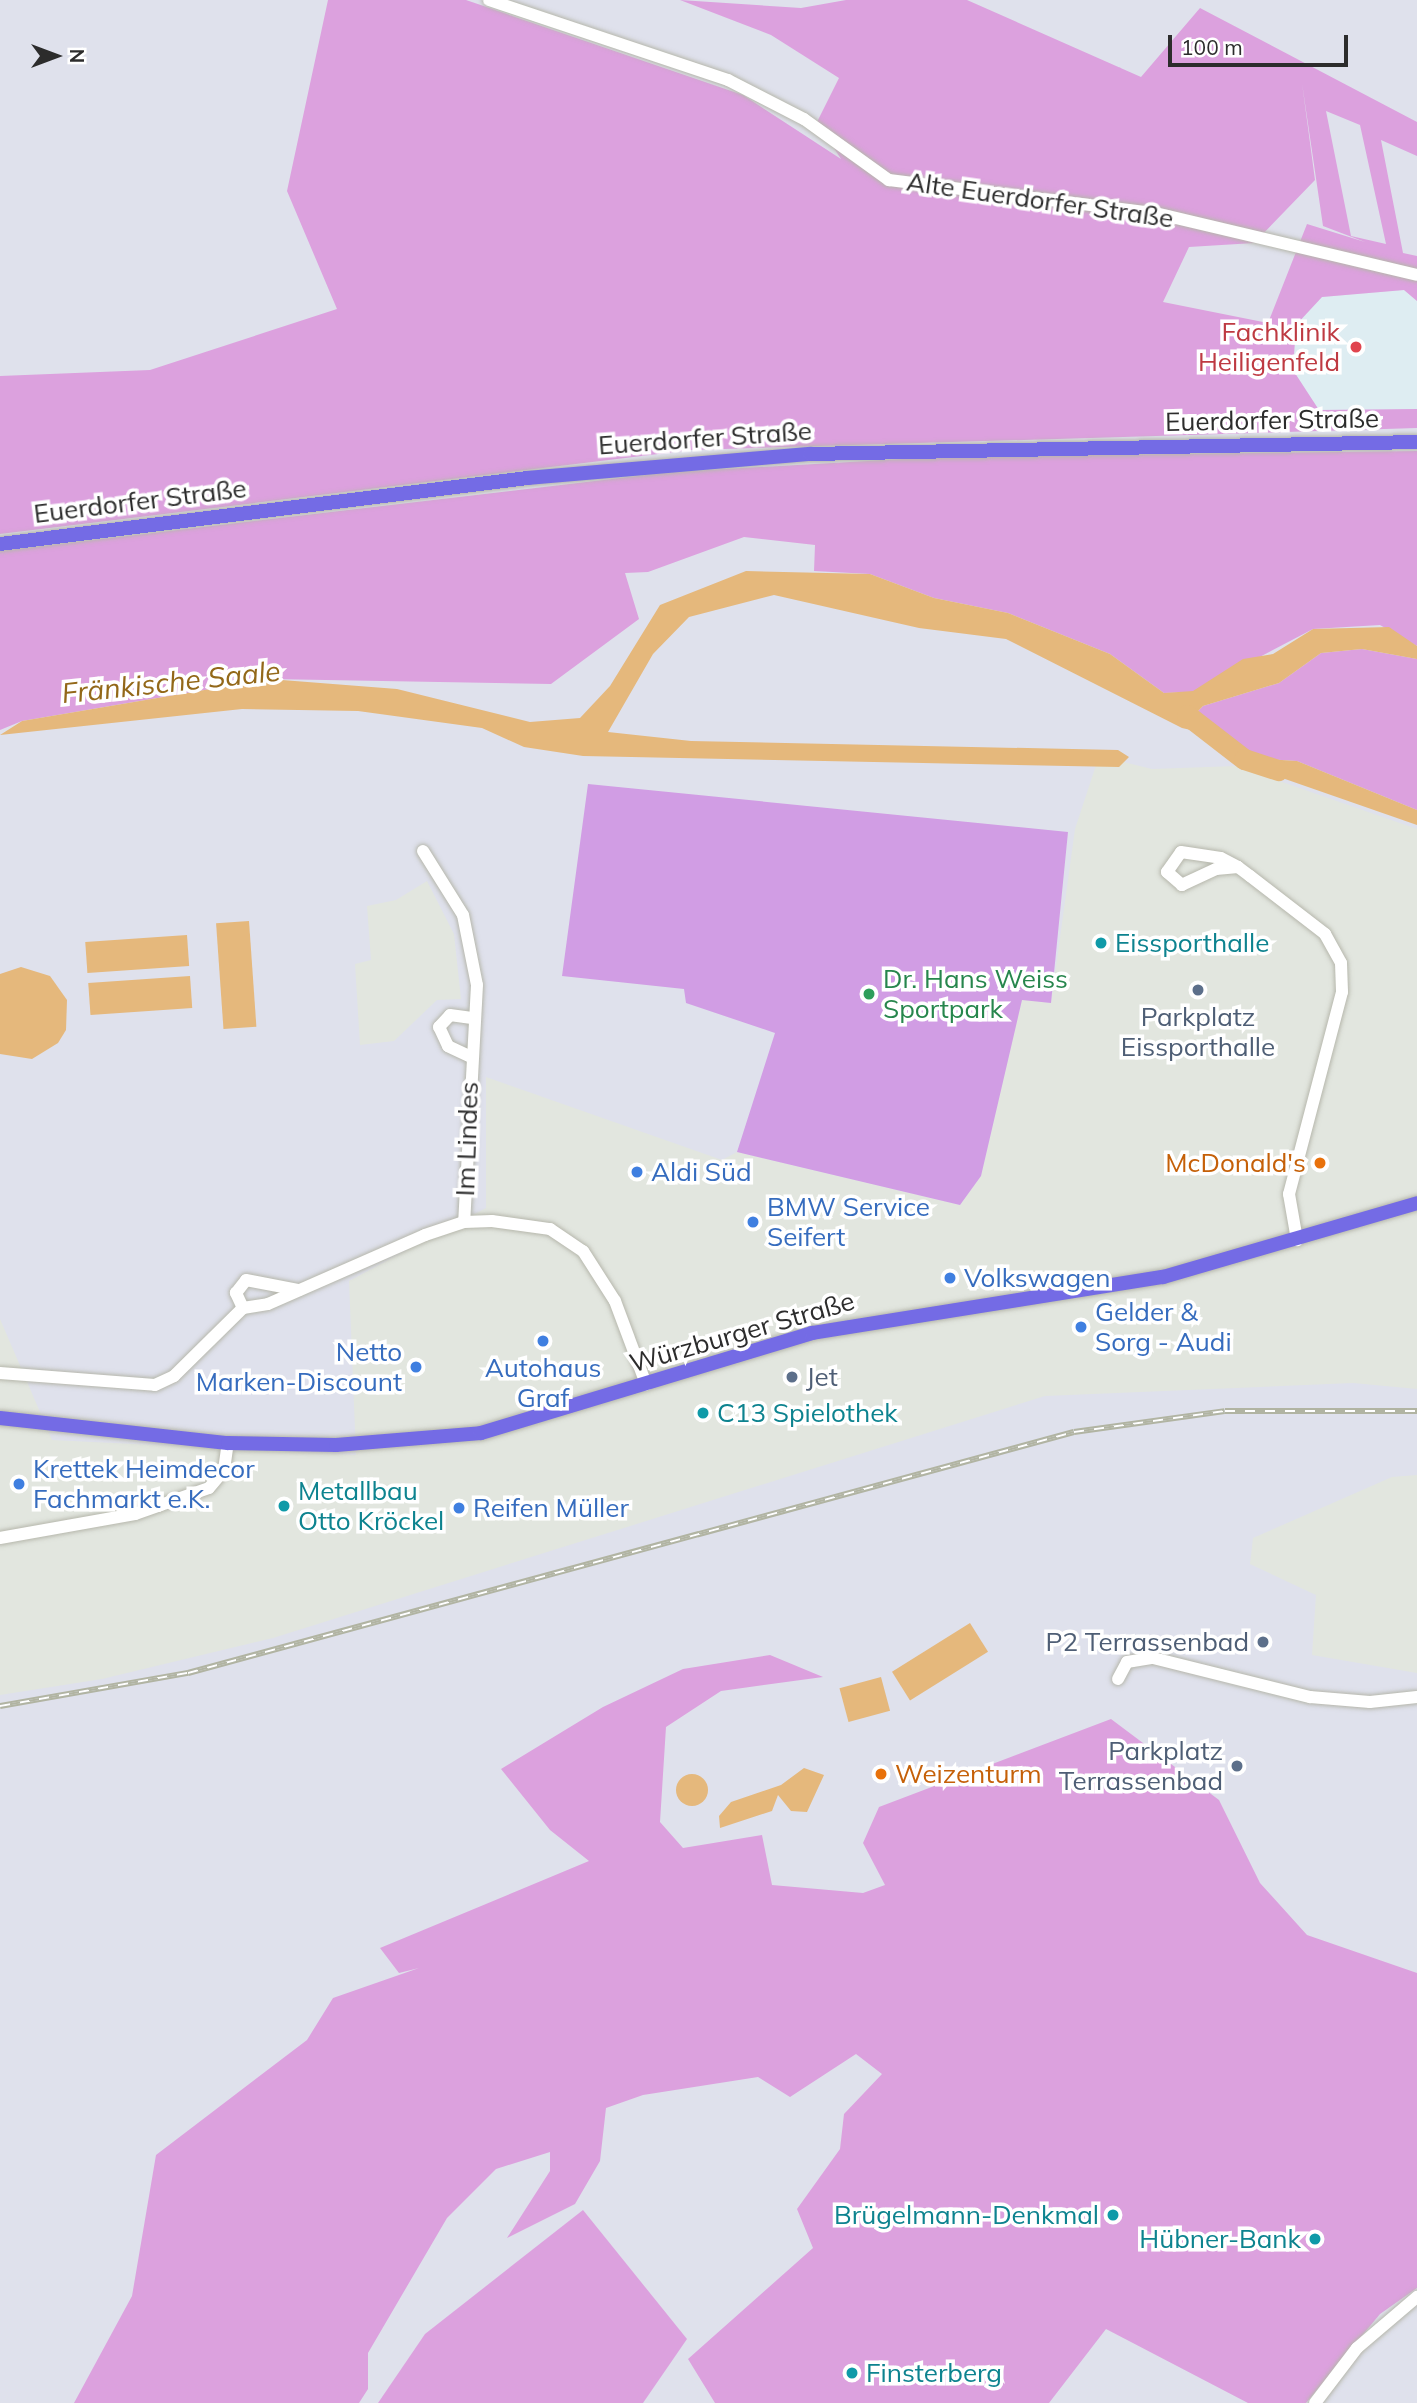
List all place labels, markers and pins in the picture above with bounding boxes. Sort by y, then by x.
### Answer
place label: Fachklinik Heiligenfeld [1198,316,1340,378]
marker: Fachklinik Heiligenfeld [1346,337,1366,357]
place label: Eissporthalle [1115,927,1269,959]
marker: Eissporthalle [1093,935,1109,951]
place label: Dr. Hans Weiss Sportpark [883,963,1068,1024]
marker: Parkplatz Eissporthalle [1190,982,1206,998]
marker: Dr. Hans Weiss Sportpark [861,986,877,1002]
place label: Parkplatz Eissporthalle [1121,1001,1275,1062]
place label: McDonald's [1165,1147,1306,1179]
marker: McDonald's [1312,1155,1328,1171]
place label: Aldi Süd [651,1156,752,1188]
marker: Aldi Süd [629,1164,645,1180]
place label: BMW Service Seifert [767,1191,930,1252]
marker: BMW Service Seifert [745,1214,761,1230]
place label: Volkswagen [964,1262,1110,1294]
marker: Volkswagen [942,1270,958,1286]
place label: Gelder & Sorg - Audi [1095,1296,1232,1358]
marker: Gelder & Sorg - Audi [1073,1319,1089,1335]
marker: Autohaus Graf [535,1333,551,1349]
place label: Netto Marken-Discount [196,1336,402,1398]
place label: Autohaus Graf [485,1352,601,1414]
marker: Netto Marken-Discount [408,1359,424,1375]
place label: Jet [806,1361,838,1393]
marker: Jet [784,1369,800,1385]
place label: C13 Spielothek [717,1397,898,1429]
marker: C13 Spielothek [695,1405,711,1421]
place label: Krettek Heimdecor Fachmarkt e.K. [33,1453,255,1514]
place label: Metallbau Otto Kröckel [298,1475,444,1536]
marker: Krettek Heimdecor Fachmarkt e.K. [11,1476,27,1492]
place label: Reifen Müller [473,1492,629,1524]
marker: Metallbau Otto Kröckel [276,1498,292,1514]
marker: Reifen Müller [451,1500,467,1516]
place label: P2 Terrassenbad [1046,1626,1249,1658]
marker: P2 Terrassenbad [1255,1634,1271,1650]
place label: Parkplatz Terrassenbad [1059,1735,1223,1796]
place label: Weizenturm [895,1758,1042,1790]
marker: Parkplatz Terrassenbad [1229,1758,1245,1774]
marker: Weizenturm [873,1766,889,1782]
place label: Brügelmann-Denkmal [834,2199,1099,2231]
marker: Brügelmann-Denkmal [1105,2207,1121,2223]
place label: Hübner-Bank [1139,2223,1301,2255]
marker: Hübner-Bank [1307,2231,1323,2247]
place label: Finsterberg [866,2357,1002,2389]
marker: Finsterberg [844,2365,860,2381]

